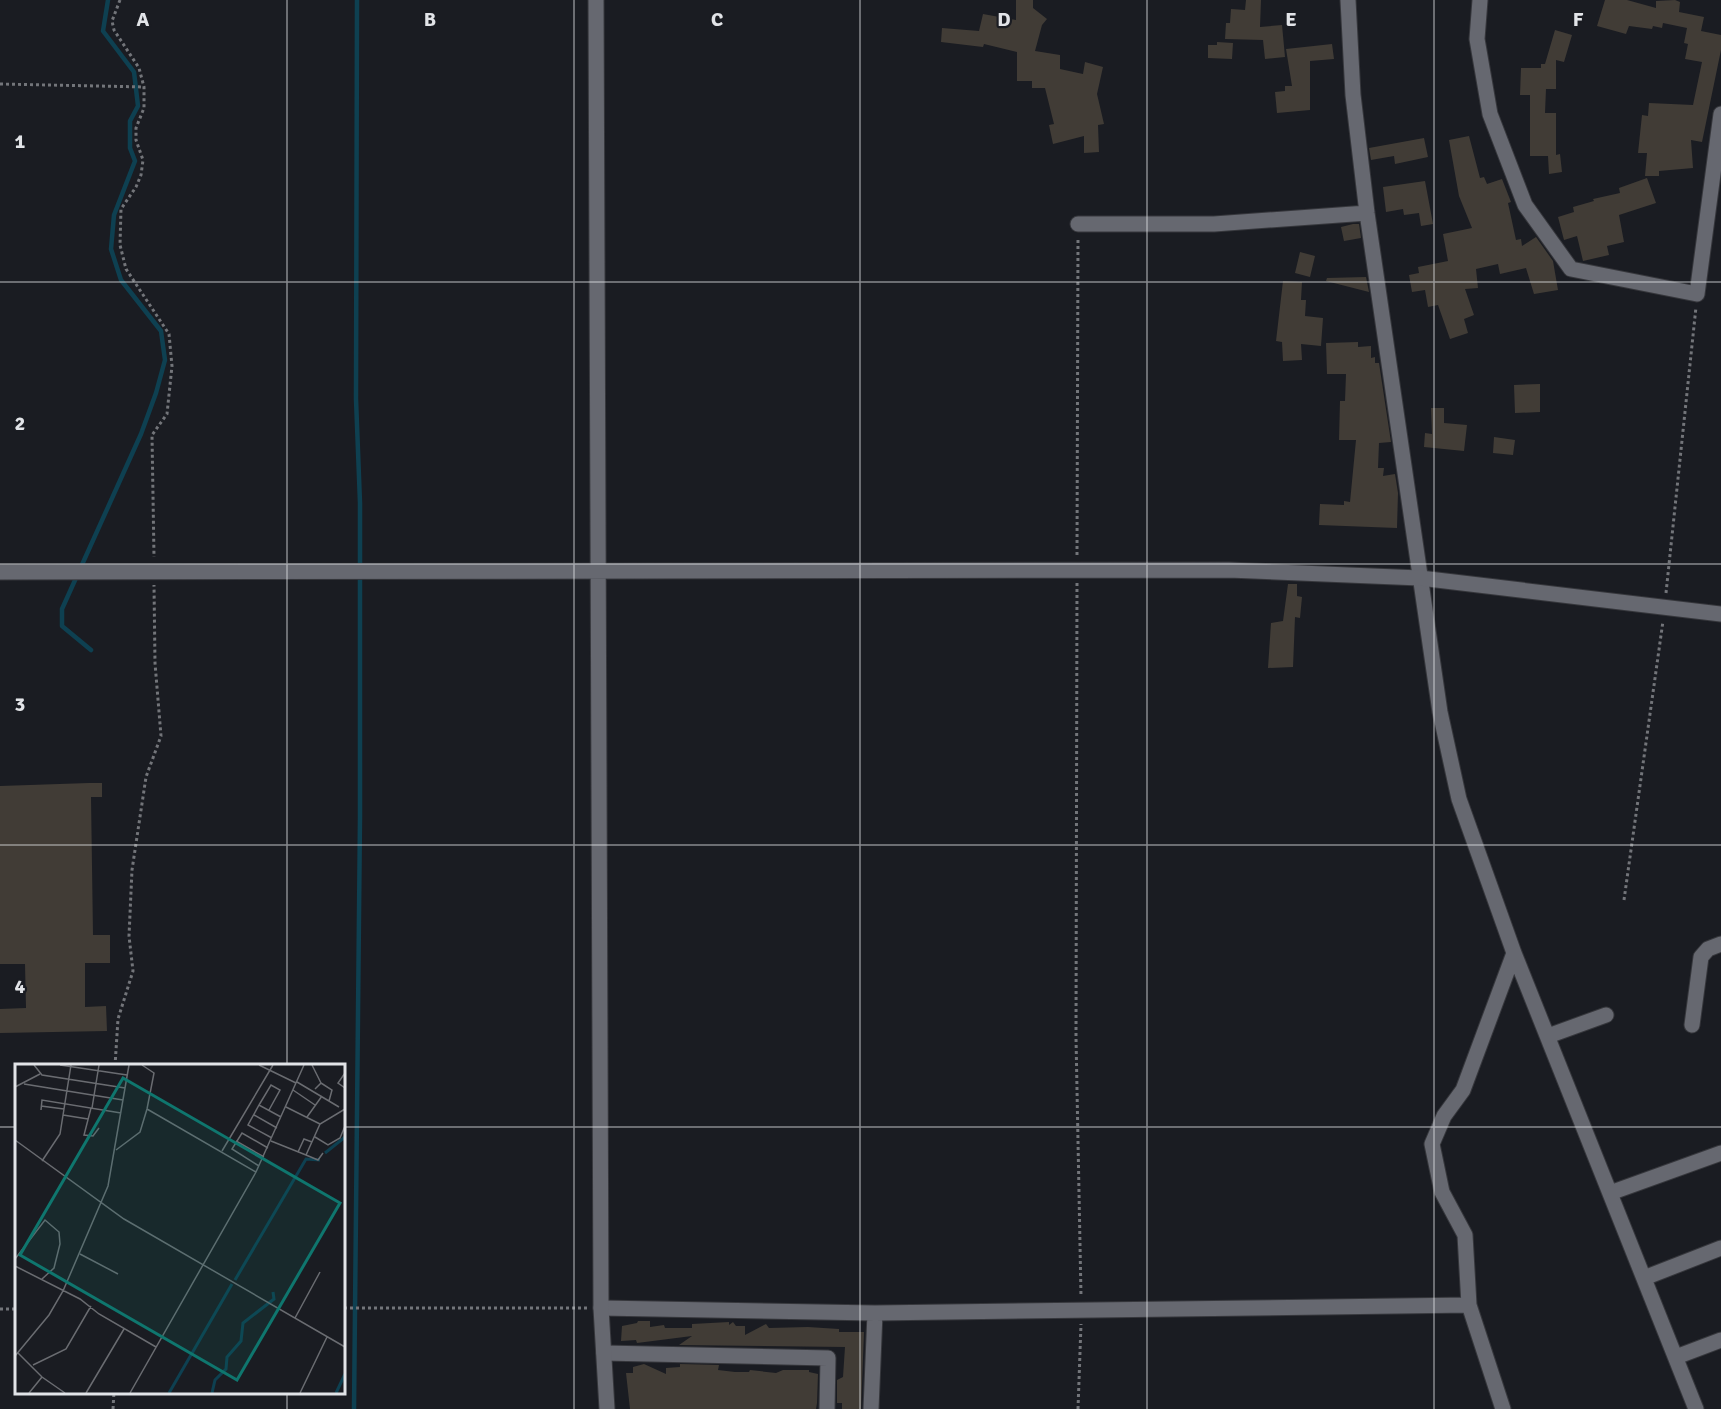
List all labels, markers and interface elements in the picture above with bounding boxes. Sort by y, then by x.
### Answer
text: A [137,7,150,32]
text: B [424,7,436,32]
text: C [711,7,723,32]
text: D [997,7,1011,32]
text: E [1285,7,1297,32]
text: F [1573,7,1584,32]
text: 1 [15,129,26,154]
text: 2 [15,411,25,436]
text: 3 [15,692,25,717]
text: 4 [15,974,26,999]
inset map [15,1064,345,1394]

